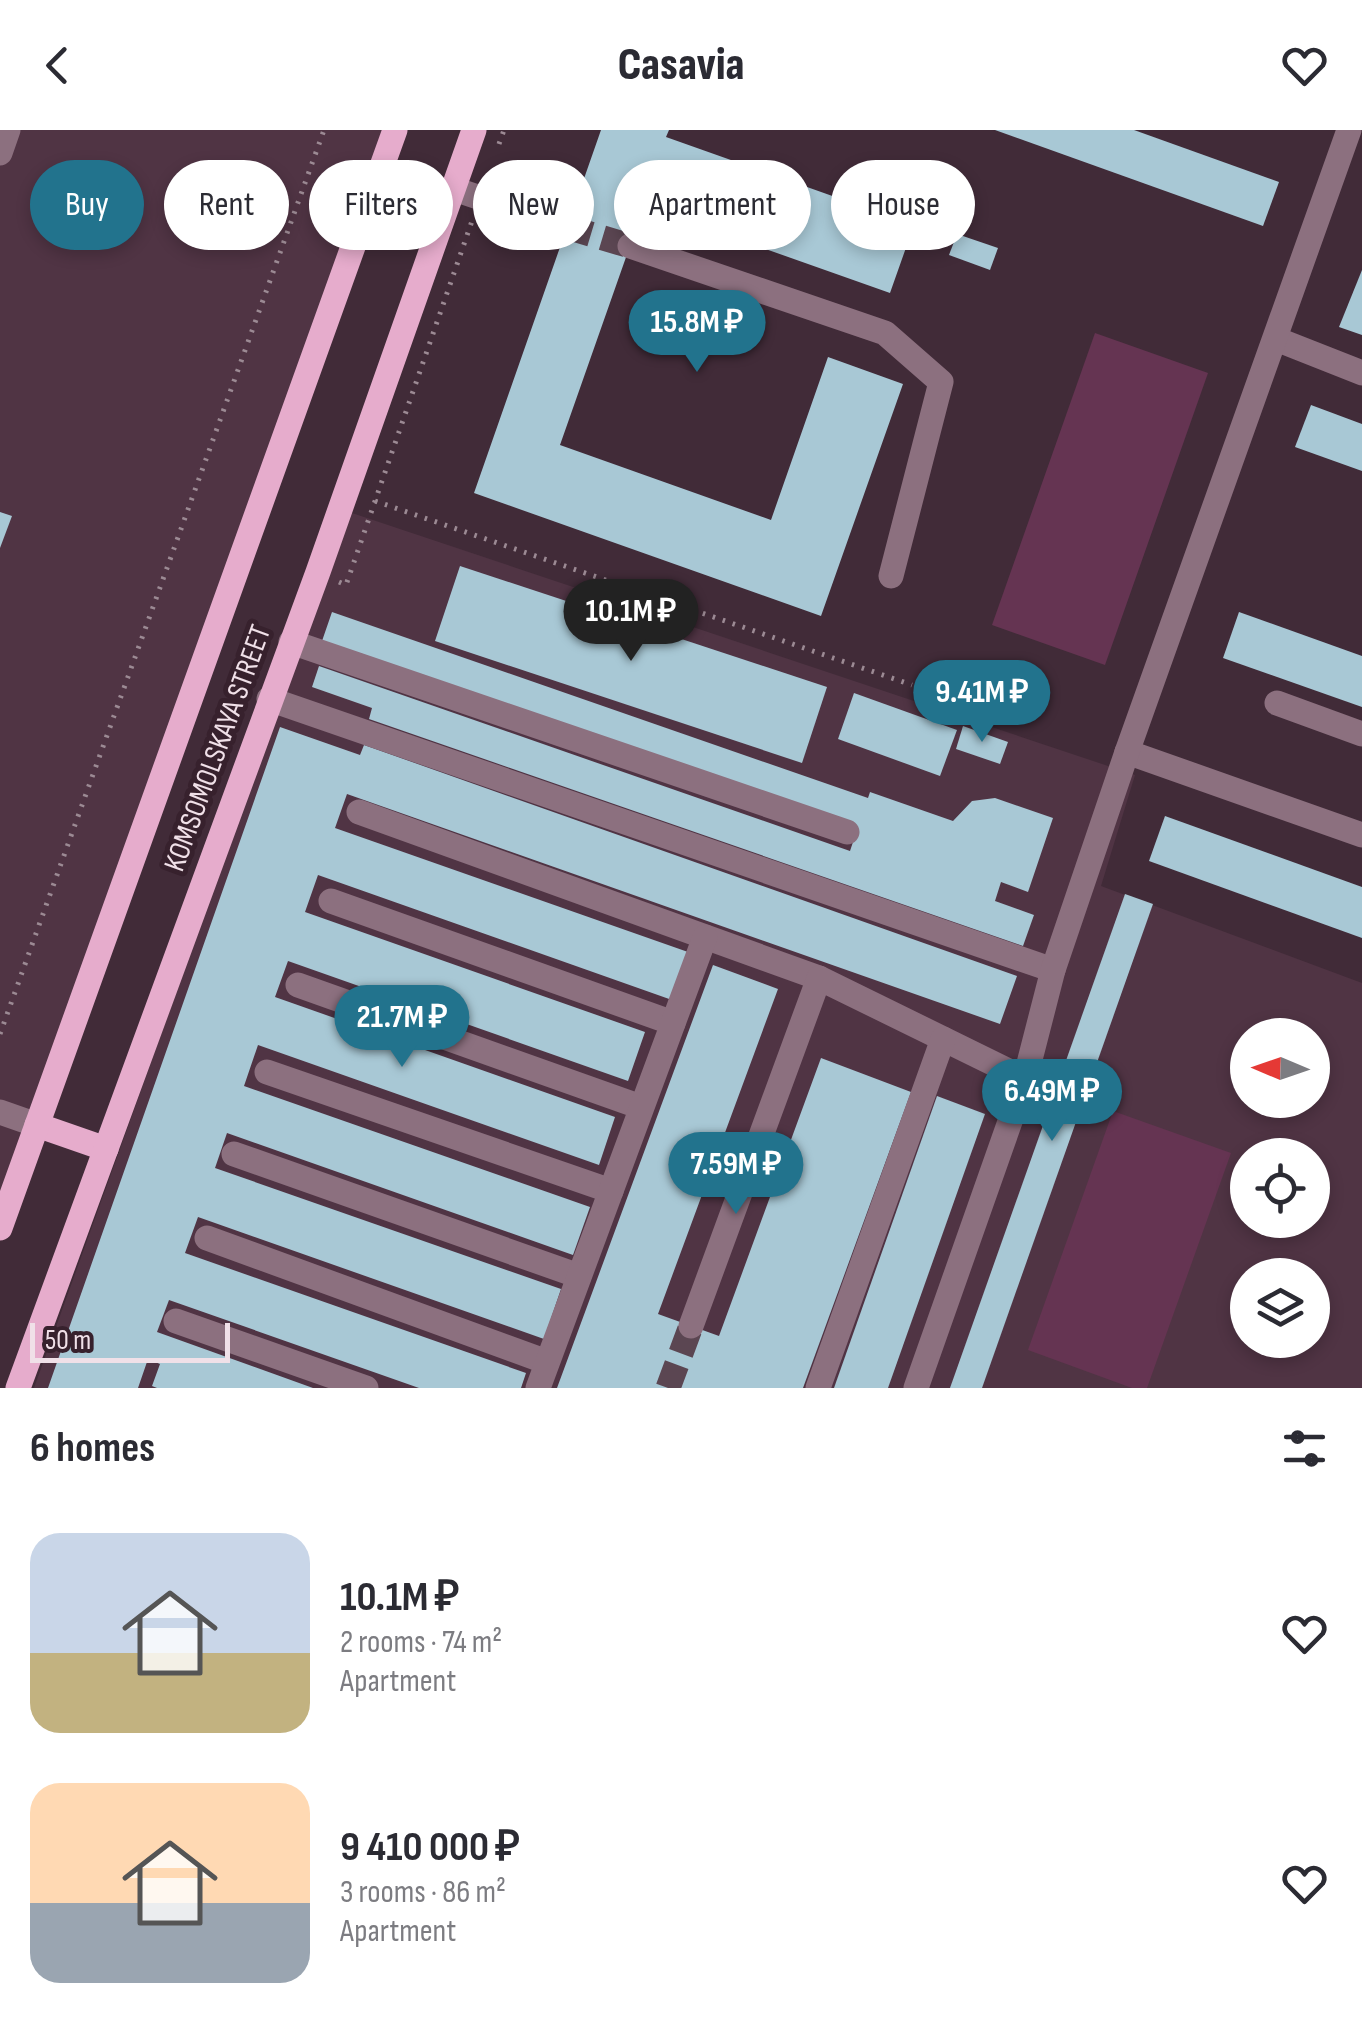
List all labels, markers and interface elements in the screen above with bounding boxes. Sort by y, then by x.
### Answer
icon: back [30,38,85,93]
text: Casavia [618,38,744,93]
icon: heart [1277,38,1332,93]
chip: Buy [30,160,144,250]
chip: Rent [164,160,289,250]
chip: Filters [309,160,453,250]
chip: New [473,160,594,250]
chip: Apartment [614,160,811,250]
chip: House [831,160,975,250]
pin: 15.8M ₽ [605,290,789,375]
text: 15.8M ₽ [651,303,743,342]
pin: 10.1M ₽ [539,579,723,664]
text: 10.1M ₽ [586,592,676,631]
street label: KOMSOMOLSKAYA STREET [157,620,279,876]
pin: 9.41M ₽ [890,660,1074,745]
text: 9.41M ₽ [935,673,1029,712]
pin: 21.7M ₽ [310,985,494,1070]
text: 21.7M ₽ [356,998,448,1037]
north arrow [1230,1018,1330,1118]
map controls [1230,1018,1330,1358]
pin: 6.49M ₽ [960,1059,1144,1144]
text: 6.49M ₽ [1004,1072,1100,1111]
pin: 7.59M ₽ [644,1132,828,1217]
button: locate [1230,1138,1330,1238]
text: 7.59M ₽ [690,1145,782,1184]
button: layers [1230,1258,1330,1358]
scale bar [30,1318,230,1362]
text: 50 m [45,1324,91,1357]
icon: filters [1277,1421,1332,1476]
text: 6 homes [30,1423,155,1474]
text: 10.1M ₽ [340,1572,459,1623]
icon: home [110,1573,230,1693]
icon: heart [1277,1606,1332,1661]
text: 2 rooms · 74 m² [340,1623,502,1662]
text: Apartment [340,1662,456,1701]
text: 9 410 000 ₽ [340,1822,520,1873]
icon: home [110,1823,230,1943]
icon: heart [1277,1856,1332,1911]
text: 3 rooms · 86 m² [340,1873,506,1912]
text: Apartment [340,1912,456,1951]

